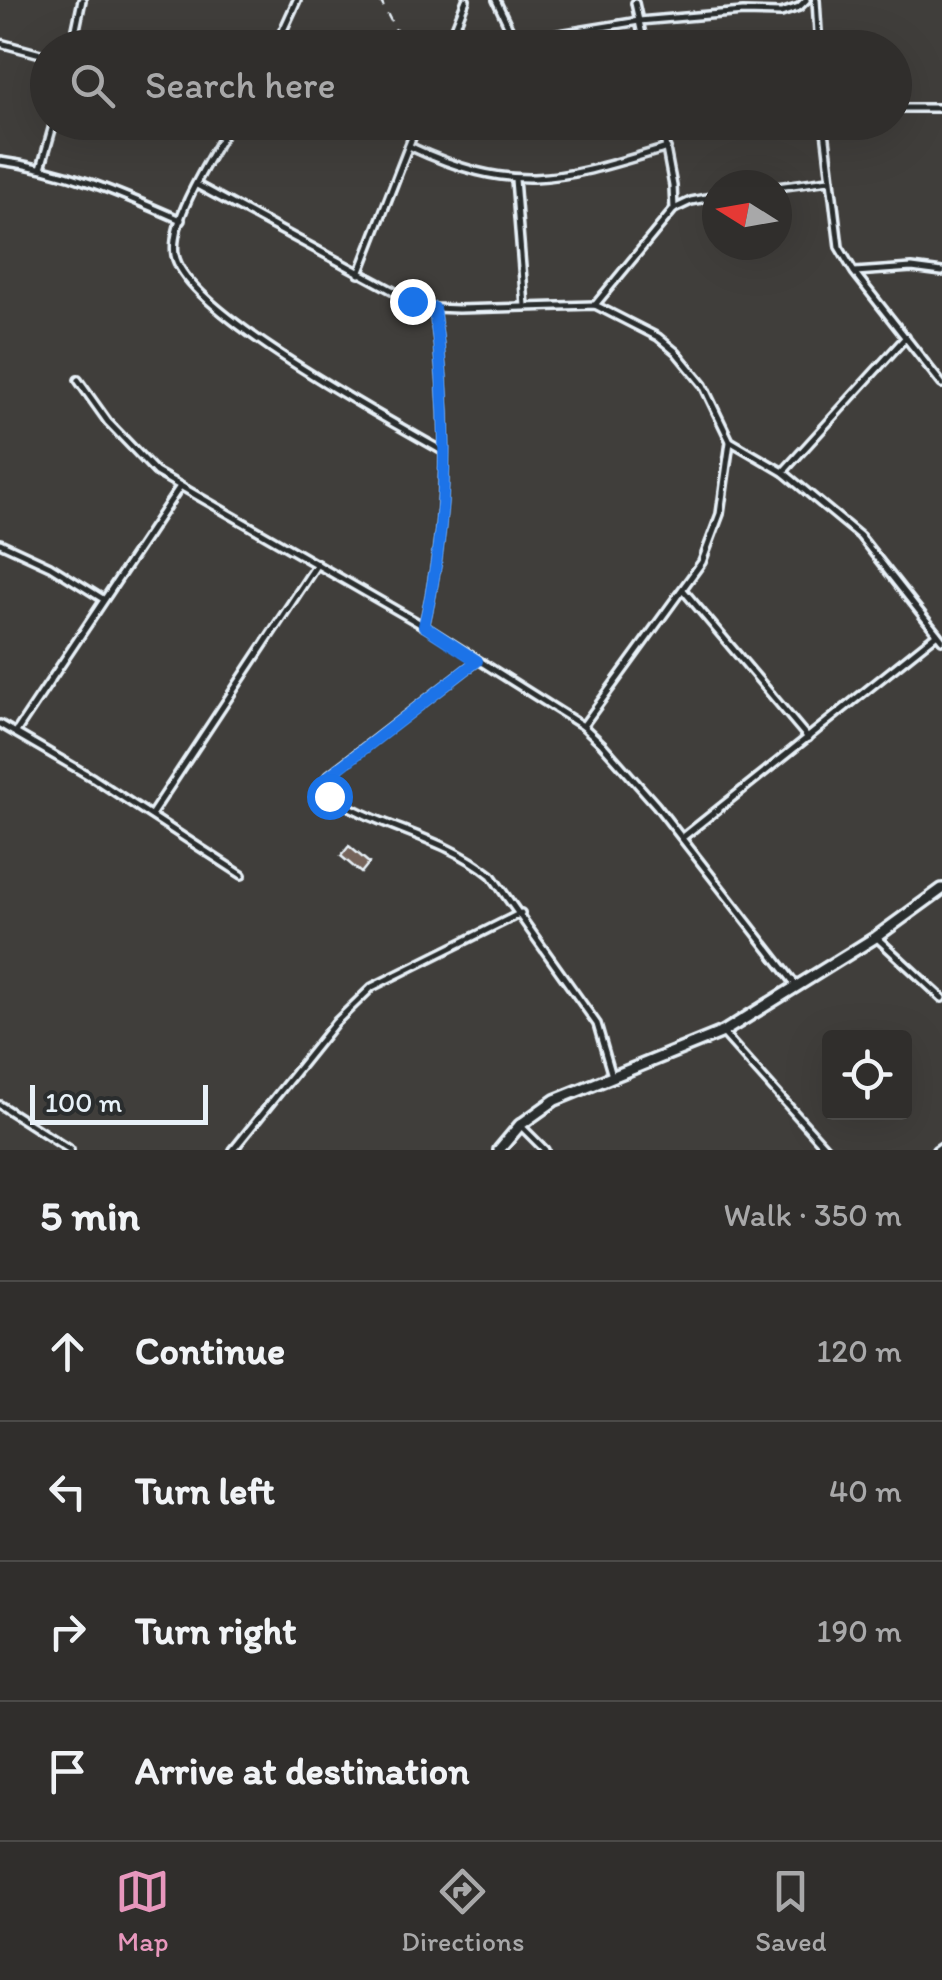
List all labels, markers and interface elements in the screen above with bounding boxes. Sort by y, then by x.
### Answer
search box [30,30,912,140]
icon: search [65,58,120,113]
text: Search here [145,62,336,108]
north arrow [702,170,792,260]
route end [390,279,436,325]
route start [307,774,353,820]
map controls [822,1030,912,1120]
button: locate [822,1030,912,1120]
scale bar [30,1080,208,1124]
text: 100 m [45,1085,122,1119]
text: 5 min [40,1190,140,1241]
text: Walk · 350 m [724,1196,902,1234]
icon: ahead [40,1324,95,1379]
text: Continue [135,1328,285,1374]
text: 120 m [816,1332,902,1370]
icon: left [40,1464,95,1519]
text: Turn left [135,1468,275,1514]
text: 40 m [829,1472,902,1510]
icon: right [40,1604,95,1659]
text: Turn right [135,1608,297,1654]
text: 190 m [817,1612,902,1650]
icon: arrive [40,1744,95,1799]
text: Arrive at destination [135,1748,470,1794]
tab: Map [115,1864,170,1958]
tab: Directions [401,1864,524,1958]
tab: Saved [755,1864,827,1958]

